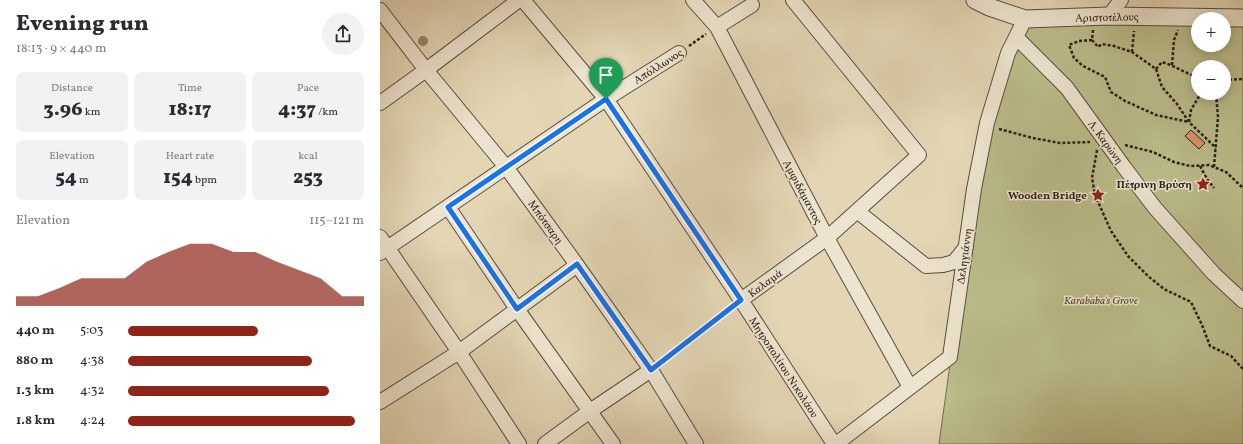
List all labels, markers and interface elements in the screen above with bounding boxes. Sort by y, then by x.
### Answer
text: Evening run [16,9,149,40]
street label: Αριστοτέλους [1075,10,1139,27]
map controls [1191,12,1231,100]
button: + [1191,12,1231,52]
button: share [322,13,364,55]
text: 18:13 · 9 × 440 m [16,40,106,58]
street label: Απόλλωνος [631,46,686,88]
pin [589,58,623,99]
button: − [1191,60,1231,100]
icon: arrive [595,64,617,86]
text: Distance [51,81,93,96]
text: Time [178,81,202,96]
text: Pace [297,81,319,96]
text: 3.96 [43,96,83,124]
text: 18:17 [168,96,212,124]
text: 4:37 [278,96,316,124]
text: km [83,105,101,120]
text: /km [316,105,338,120]
street label: Λ. Καρώνη [1084,118,1126,168]
text: Elevation [49,149,95,164]
text: Heart rate [166,149,214,164]
text: kcal [298,149,318,164]
street label: Αμφιδάμαντος [778,158,825,228]
text: 54 [55,164,77,192]
text: 154 [163,164,193,192]
text: 253 [293,164,323,192]
text: m [77,173,89,188]
text: bpm [193,173,217,188]
place icon: Πέτρινη Βρύση [1195,176,1211,192]
place label: Πέτρινη Βρύση [1117,178,1192,193]
place icon: Wooden Bridge [1090,187,1106,203]
place label: Wooden Bridge [1008,189,1087,204]
street label: Μπότσαρη [524,198,566,248]
text: Elevation [16,212,70,230]
text: 115–121 m [309,212,364,230]
street label: Δεληγιάννη [954,227,977,285]
street label: Καλαμά [746,266,786,302]
park label: Karababa's Grove [1064,294,1138,309]
street label: Μητροπολίτου Νικολάου [744,314,821,421]
text: 440 m [16,322,55,340]
text: 5:03 [80,322,103,340]
text: 880 m [16,352,53,370]
text: 4:38 [80,352,104,370]
text: 1.3 km [16,382,54,400]
text: 4:32 [80,382,104,400]
text: 1.8 km [16,412,55,430]
text: 4:24 [80,412,105,430]

